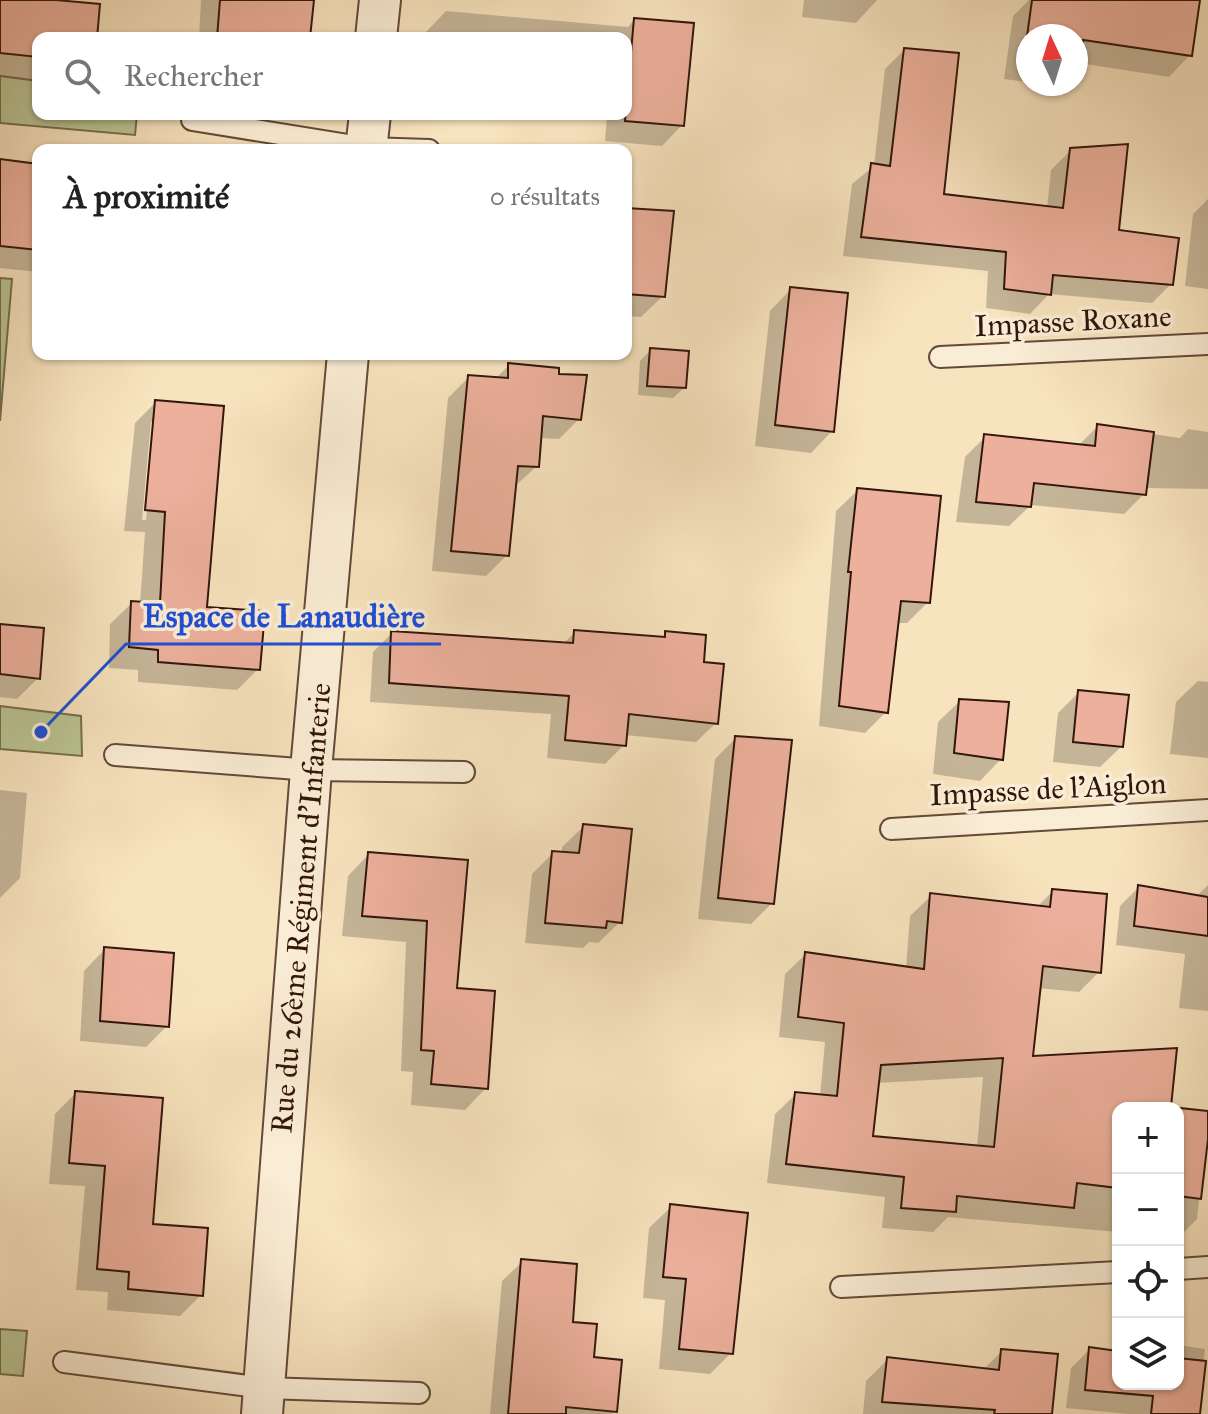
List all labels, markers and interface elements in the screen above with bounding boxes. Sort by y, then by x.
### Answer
north arrow [1016,24,1088,96]
search box [32,32,632,120]
icon: search [60,54,104,98]
text: Rechercher [124,58,263,94]
text: À proximité [64,176,229,217]
text: 0 résultats [490,180,600,212]
street label: Impasse Roxane [974,298,1172,344]
callout: Espace de Lanaudière [126,588,441,644]
text: Espace de Lanaudière [143,597,425,636]
street label: Rue du 26ème Régiment d'Infanterie [263,681,339,1135]
street label: Impasse de l'Aiglon [929,765,1167,813]
map controls [1112,1102,1184,1390]
button: + [1112,1102,1184,1174]
button: − [1112,1174,1184,1246]
button: locate [1112,1246,1184,1318]
button: layers [1112,1318,1184,1390]

